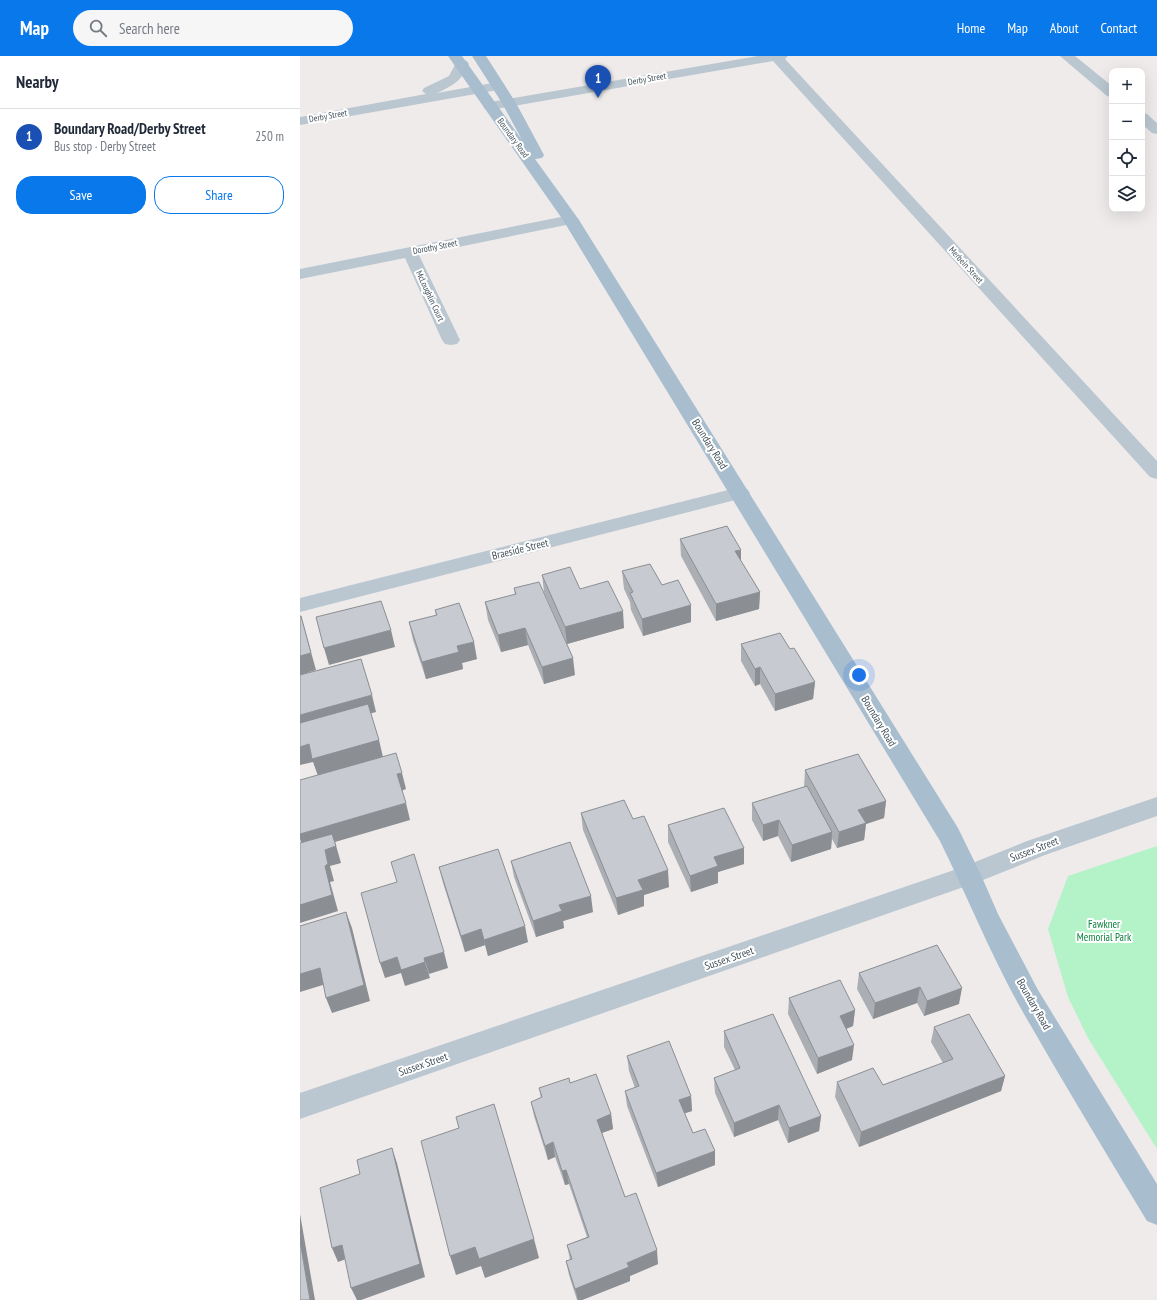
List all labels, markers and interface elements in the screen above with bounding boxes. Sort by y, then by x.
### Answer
search box [73,10,353,46]
text: Map [20,16,49,40]
icon: search [87,17,109,39]
text: Search here [119,19,180,38]
text: Home [957,19,985,37]
text: Map [1007,19,1028,37]
text: About [1050,19,1079,37]
text: Contact [1101,19,1137,37]
pin: 1 [585,65,611,98]
map controls [1109,68,1145,212]
button: + [1109,68,1145,104]
street label: Derby Street [627,70,667,87]
text: Nearby [16,71,59,93]
button: − [1109,104,1145,140]
street label: Derby Street [308,107,348,124]
street label: Boundary Road [495,116,532,160]
text: Boundary Road/Derby Street [54,119,206,138]
text: 1 [26,128,32,145]
text: 250 m [255,128,284,145]
text: Bus stop · Derby Street [54,138,156,155]
button: locate [1109,140,1145,176]
button: Save [16,176,146,214]
button: Share [154,176,284,214]
button: layers [1109,176,1145,212]
street label: Dorothy Street [412,237,459,256]
street label: Merbein Street [947,244,986,286]
street label: McLoughlin Court [414,269,447,323]
street label: Boundary Road [689,416,731,472]
street label: Braeside Street [490,535,550,563]
your location [849,665,869,685]
street label: Boundary Road [858,693,900,749]
street label: Sussex Street [1008,833,1060,865]
park label: Fawkner Memorial Park [1077,917,1132,944]
street label: Sussex Street [703,943,755,973]
street label: Boundary Road [1014,976,1054,1032]
street label: Sussex Street [397,1049,449,1079]

